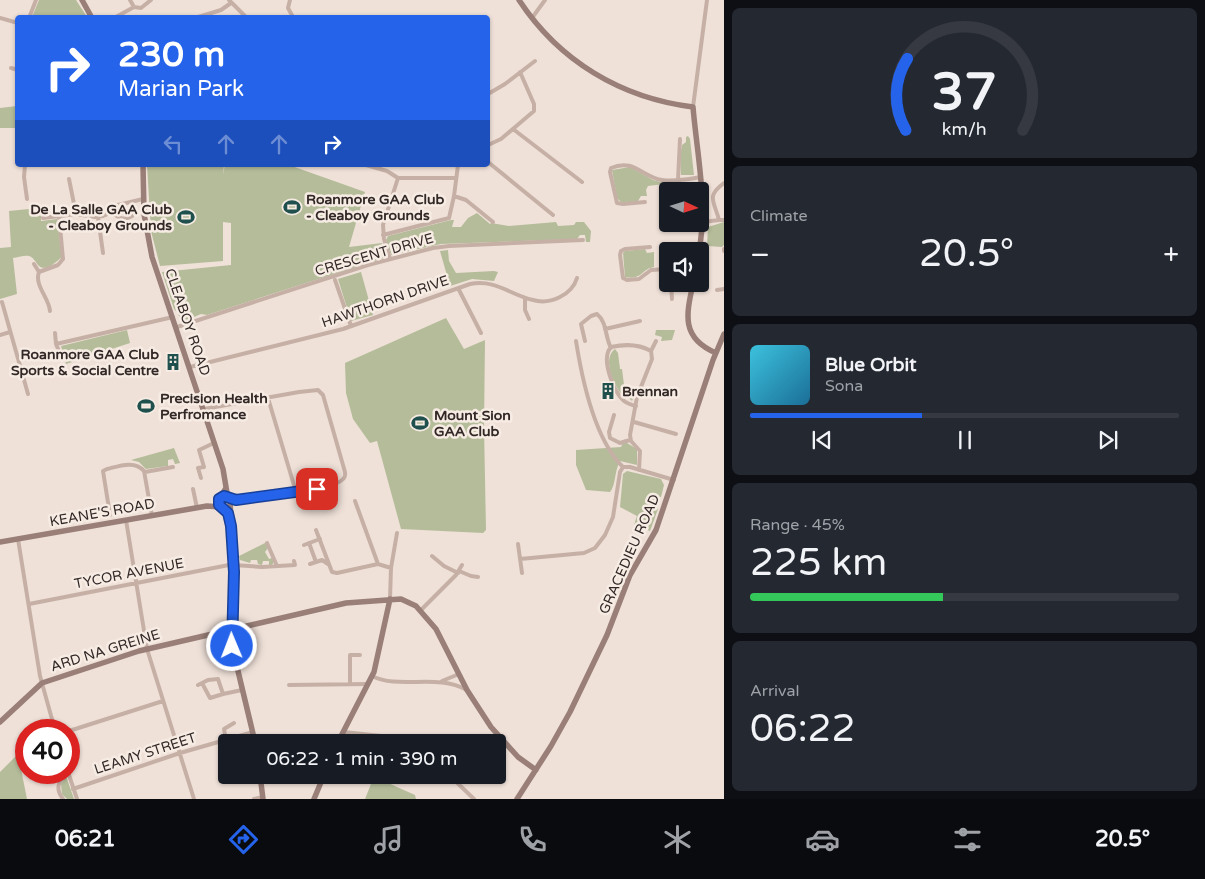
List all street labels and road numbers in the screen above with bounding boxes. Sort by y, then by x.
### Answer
street label: CRESCENT DRIVE [313,229,435,280]
street label: CLEABOY ROAD [161,266,214,378]
street label: HAWTHORN DRIVE [319,272,451,331]
street label: GRACEDIEU ROAD [595,492,664,617]
street label: KEANE'S ROAD [48,495,156,530]
street label: TYCOR AVENUE [73,555,185,592]
street label: ARD NA GREINE [48,626,162,675]
street label: LEAMY STREET [92,729,199,778]

